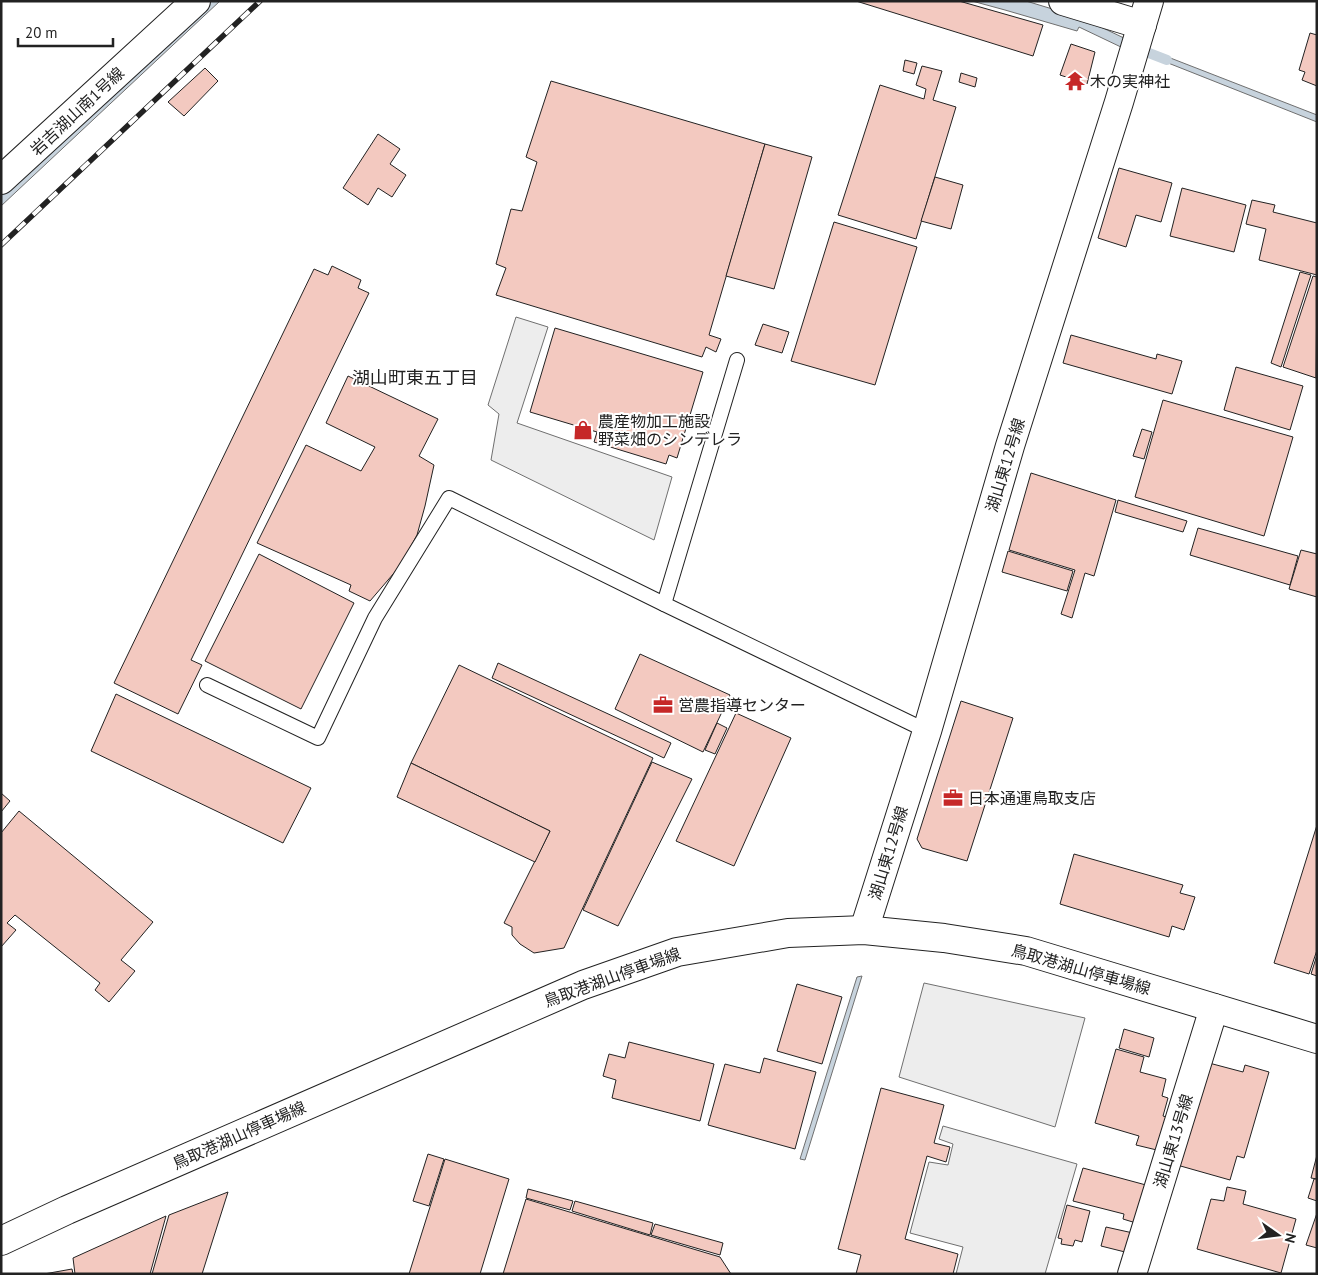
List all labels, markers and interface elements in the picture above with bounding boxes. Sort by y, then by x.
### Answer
scale bar [18,15,112,47]
text: 20 m [25,23,58,42]
street label: 岩吉湖山南1号線 [26,63,128,159]
temple icon: 木の実神社 [1064,70,1086,92]
place label: 木の実神社 [1090,71,1170,91]
district label: 湖山町東五丁目 [352,366,478,389]
place label: 農産物加工施設 野菜畑のシンデレラ [598,411,742,449]
street label: 湖山東12号線 [981,415,1029,515]
shop icon: 農産物加工施設 野菜畑のシンデレラ [572,419,594,441]
office icon: 営農指導センター [652,694,674,716]
place label: 営農指導センター [678,695,806,715]
office icon: 日本通運鳥取支店 [942,787,964,809]
place label: 日本通運鳥取支店 [968,788,1096,808]
street label: 湖山東12号線 [864,803,912,903]
street label: 鳥取港湖山停車場線 [1009,940,1153,998]
street label: 鳥取港湖山停車場線 [541,943,683,1011]
street label: 湖山東13号線 [1149,1091,1197,1191]
street label: 鳥取港湖山停車場線 [169,1097,309,1173]
north arrow [1253,1210,1303,1260]
text: N [1281,1232,1300,1245]

